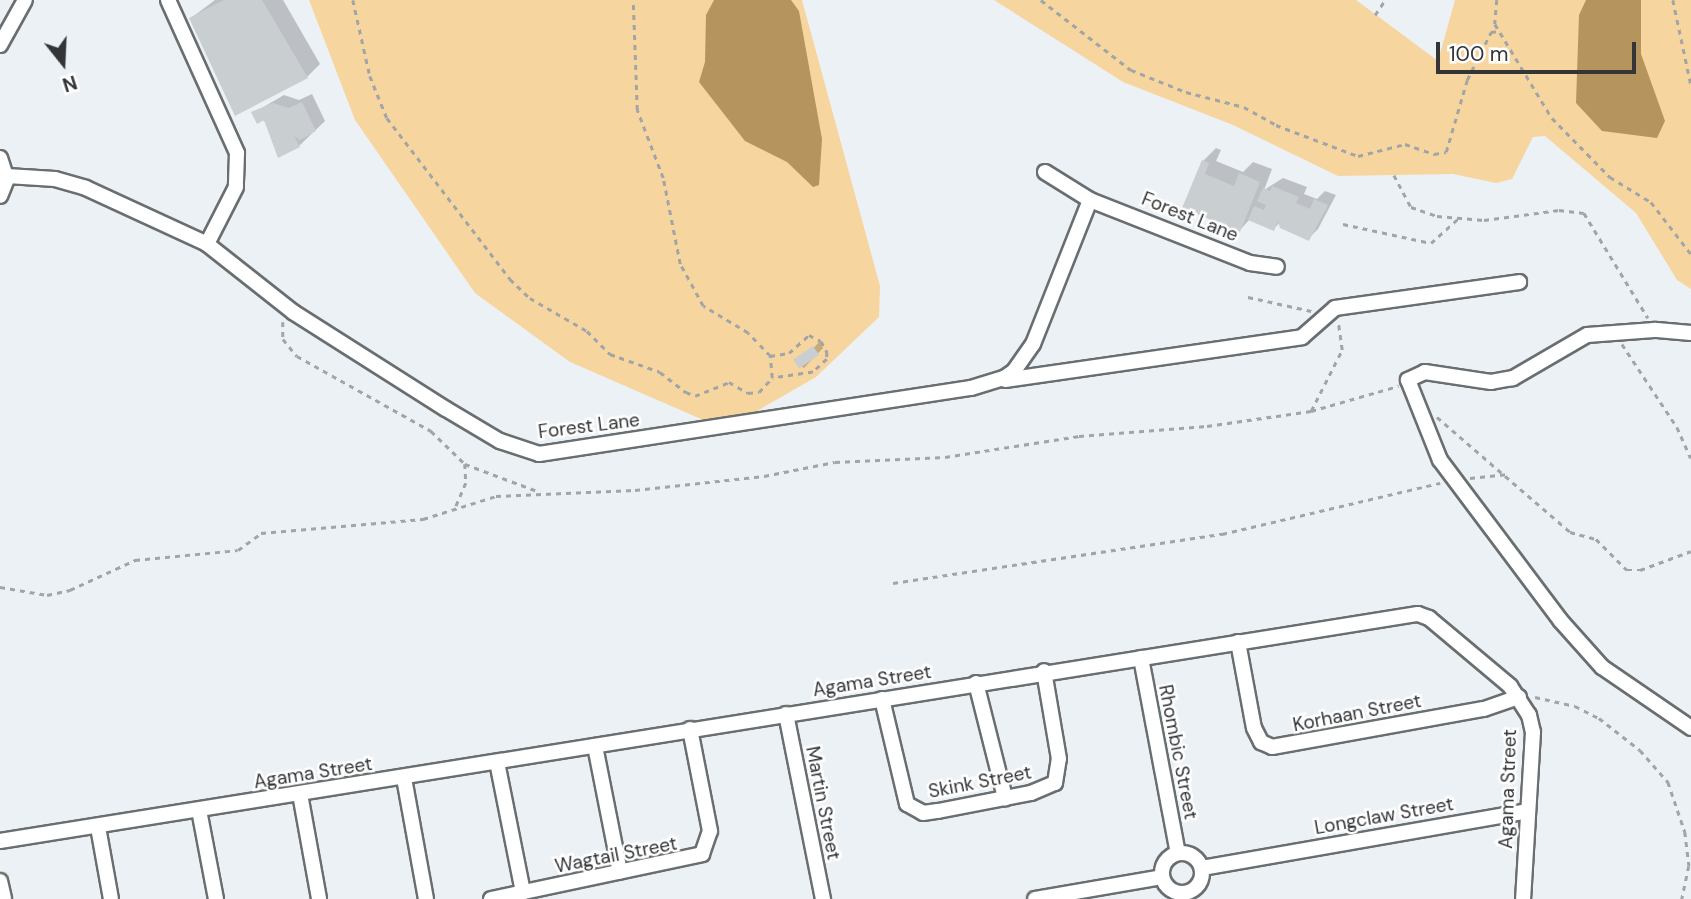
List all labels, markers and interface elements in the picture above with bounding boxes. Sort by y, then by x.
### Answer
north arrow [28,28,98,98]
scale bar [1439,28,1638,72]
text: 100 m [1449,40,1509,68]
text: N [59,69,80,97]
street label: Forest Lane [1138,187,1242,247]
street label: Forest Lane [537,408,641,444]
street label: Agama Street [811,660,933,702]
street label: Rhombic Street [1154,683,1202,821]
street label: Korhaan Street [1291,689,1423,737]
street label: Agama Street [1495,729,1521,849]
street label: Martin Street [801,744,845,862]
street label: Agama Street [252,752,374,794]
street label: Skink Street [927,761,1033,803]
street label: Longclaw Street [1313,793,1455,839]
street label: Wagtail Street [553,832,679,878]

